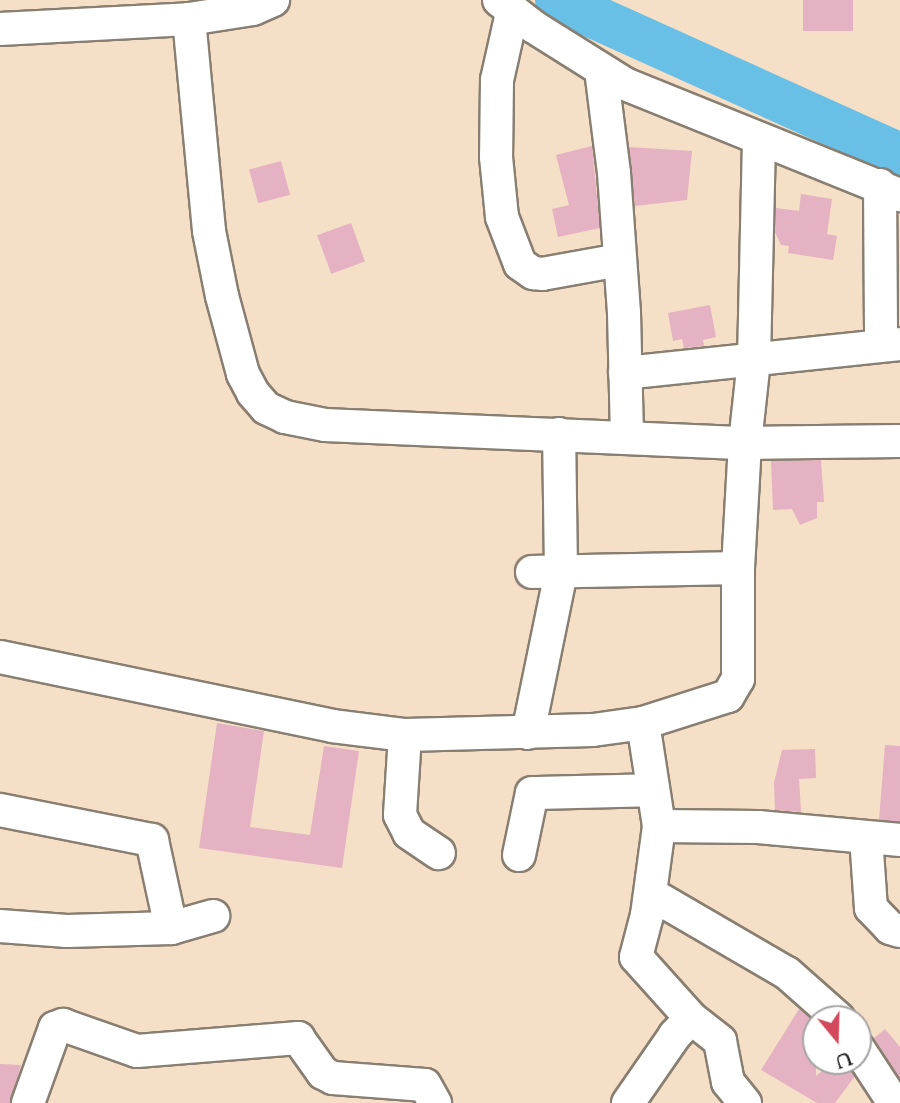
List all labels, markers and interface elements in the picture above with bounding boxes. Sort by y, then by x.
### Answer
north arrow [802,1005,872,1075]
text: U [832,1043,855,1074]

